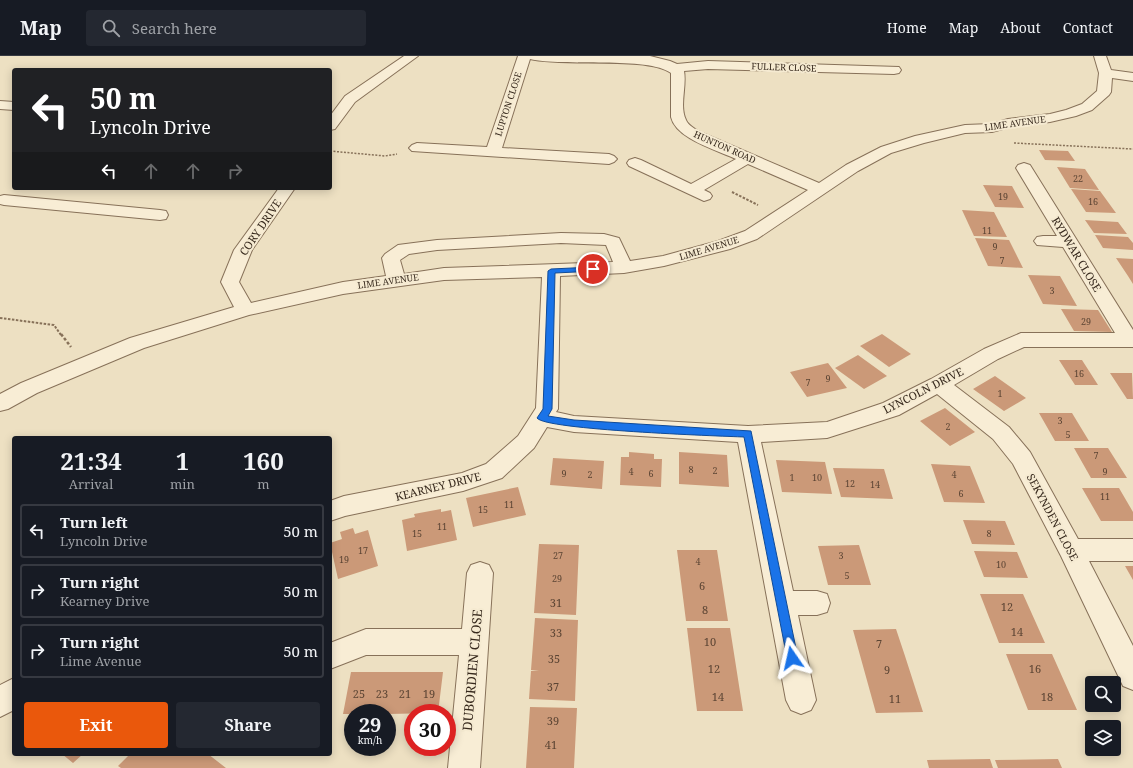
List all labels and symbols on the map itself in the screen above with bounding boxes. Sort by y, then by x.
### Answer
street label: FULLER CLOSE [751,59,817,75]
street label: LUPTON CLOSE [491,70,525,138]
street label: LIME AVENUE [984,112,1047,134]
street label: HUNTON ROAD [692,127,759,167]
house number: 22 [1073,172,1083,185]
house number: 19 [998,190,1008,203]
house number: 16 [1088,195,1098,208]
street label: CORY DRIVE [236,196,284,258]
street label: RYDWAR CLOSE [1049,214,1105,294]
house number: 11 [982,224,992,237]
street label: LIME AVENUE [678,233,741,263]
house number: 9 [992,240,998,253]
pin [576,252,610,286]
house number: 7 [999,254,1005,267]
street label: LIME AVENUE [357,270,420,292]
house number: 3 [1049,284,1055,297]
house number: 29 [1081,315,1091,328]
street label: LYNCOLN DRIVE [880,363,966,417]
house number: 16 [1074,367,1084,380]
house number: 9 [825,372,831,385]
house number: 7 [805,376,811,389]
house number: 1 [997,387,1003,400]
house number: 3 [1057,414,1063,427]
house number: 2 [945,420,951,433]
house number: 5 [1065,428,1071,441]
house number: 7 [1093,449,1099,462]
house number: 8 [688,463,694,476]
house number: 2 [712,464,718,477]
house number: 4 [628,465,634,478]
house number: 9 [1102,465,1108,478]
house number: 9 [561,467,567,480]
house number: 6 [648,467,654,480]
street label: KEARNEY DRIVE [394,468,483,504]
house number: 2 [587,468,593,481]
house number: 4 [951,468,957,481]
house number: 1 [789,471,795,484]
house number: 10 [812,471,822,484]
street label: SEKYNDEN CLOSE [1024,471,1082,563]
house number: 12 [845,477,855,490]
house number: 14 [870,478,880,491]
house number: 6 [958,487,964,500]
house number: 11 [1100,490,1110,503]
house number: 11 [504,498,514,511]
house number: 15 [478,503,488,516]
house number: 11 [437,520,447,533]
house number: 15 [412,527,422,540]
house number: 8 [986,527,992,540]
house number: 17 [358,544,368,557]
house number: 27 [553,549,563,562]
house number: 3 [838,549,844,562]
house number: 19 [339,553,349,566]
house number: 4 [695,555,701,568]
house number: 10 [996,558,1006,571]
house number: 5 [844,569,850,582]
house number: 29 [552,572,562,585]
house number: 6 [699,578,705,593]
house number: 31 [550,595,562,610]
house number: 12 [1001,599,1013,614]
house number: 8 [702,602,708,617]
street label: DUBORDIEN CLOSE [458,608,486,732]
house number: 14 [1011,624,1023,639]
house number: 33 [550,625,562,640]
house number: 10 [704,634,716,649]
house number: 7 [876,636,882,651]
position arrow [771,637,813,679]
house number: 35 [548,651,560,666]
house number: 12 [708,661,720,676]
house number: 16 [1029,661,1041,676]
house number: 9 [884,662,890,677]
house number: 37 [547,679,559,694]
house number: 25 [353,686,365,701]
house number: 23 [376,686,388,701]
house number: 21 [399,686,411,701]
house number: 19 [423,686,435,701]
house number: 14 [712,689,724,704]
house number: 18 [1041,689,1053,704]
house number: 11 [889,691,901,706]
speed limit sign: 30 [404,704,456,756]
house number: 39 [547,713,559,728]
house number: 41 [545,737,557,752]

